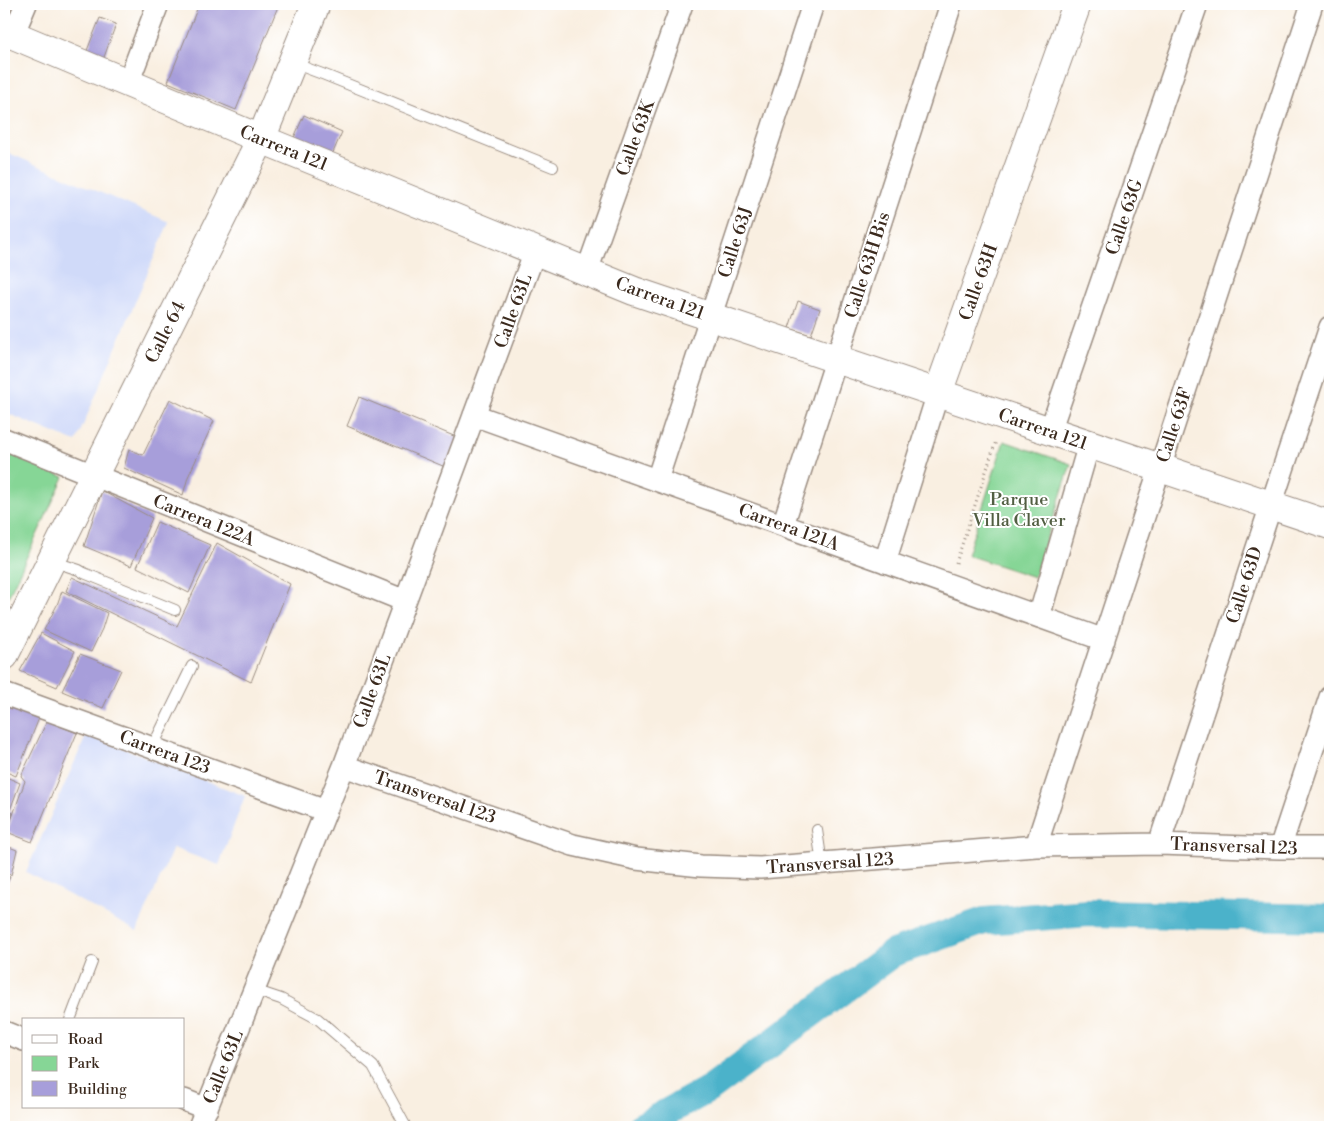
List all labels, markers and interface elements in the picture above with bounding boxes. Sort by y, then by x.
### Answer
street label: Calle 63K [611,95,660,179]
street label: Carrera 121 [236,120,332,177]
street label: Calle 63G [1101,175,1148,258]
street label: Calle 63J [713,203,758,281]
street label: Calle 63H Bis [839,209,896,321]
street label: Calle 63H [954,240,1003,324]
street label: Calle 63L [489,271,538,352]
street label: Carrera 121 [612,272,708,325]
street label: Calle 64 [140,297,191,367]
street label: Calle 63F [1152,385,1197,466]
street label: Carrera 121 [995,403,1091,456]
park label: Parque Villa Claver [971,488,1066,532]
street label: Carrera 122A [150,490,259,552]
street label: Carrera 121A [735,499,843,557]
street label: Calle 63D [1221,544,1268,627]
street label: Calle 63L [348,651,397,732]
street label: Carrera 123 [116,725,214,780]
street label: Transversal 123 [371,766,499,829]
street label: Transversal 123 [1170,833,1298,860]
street label: Transversal 123 [766,848,895,879]
legend [22,1018,185,1108]
street label: Calle 63L [198,1027,249,1108]
text: Road [68,1030,103,1049]
text: Park [68,1054,100,1073]
text: Building [67,1080,127,1099]

